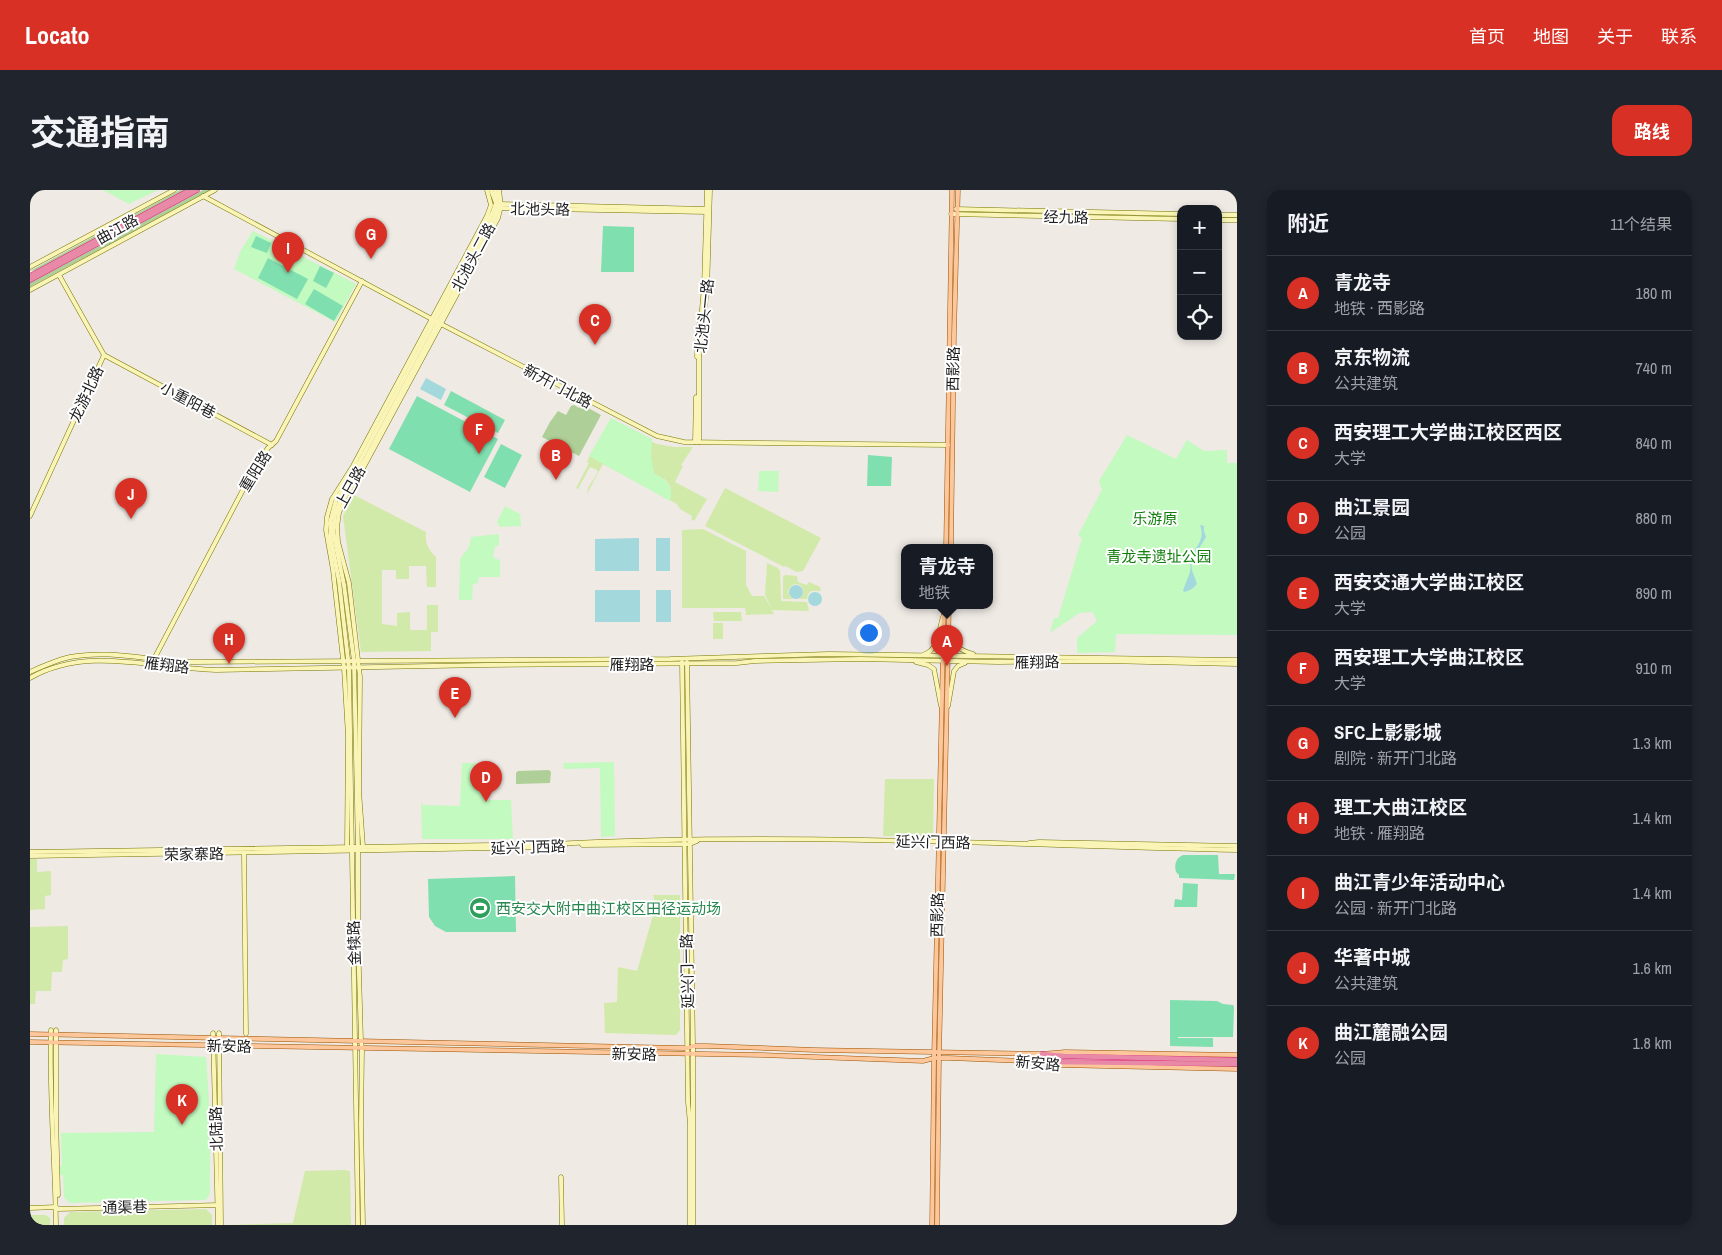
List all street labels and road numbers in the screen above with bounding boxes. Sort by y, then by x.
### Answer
street label: 北池头路 [510,198,570,220]
street label: 经九路 [1043,206,1089,228]
street label: 曲江路 [92,209,142,249]
street label: 北池头二路 [446,219,500,295]
street label: 北池头一路 [690,278,718,354]
street label: 西影路 [942,346,964,392]
street label: 新开门北路 [520,359,596,413]
street label: 龙游北路 [64,362,108,426]
street label: 小重阳巷 [157,377,219,423]
street label: 重阳路 [234,446,276,496]
street label: 上巳路 [330,462,370,512]
street label: 雁翔路 [1014,651,1060,673]
street label: 雁翔路 [143,652,191,678]
street label: 雁翔路 [609,654,655,675]
street label: 延兴门西路 [895,831,971,853]
street label: 延兴门西路 [490,835,566,859]
street label: 荣家寨路 [164,843,224,865]
street label: 西影路 [926,892,948,938]
street label: 金犊路 [343,920,365,966]
street label: 延兴门一路 [676,933,698,1009]
street label: 新安路 [206,1035,252,1057]
street label: 新安路 [611,1043,657,1065]
street label: 新安路 [1015,1051,1061,1075]
street label: 北陆路 [205,1106,227,1152]
street label: 通渠巷 [102,1196,148,1218]

